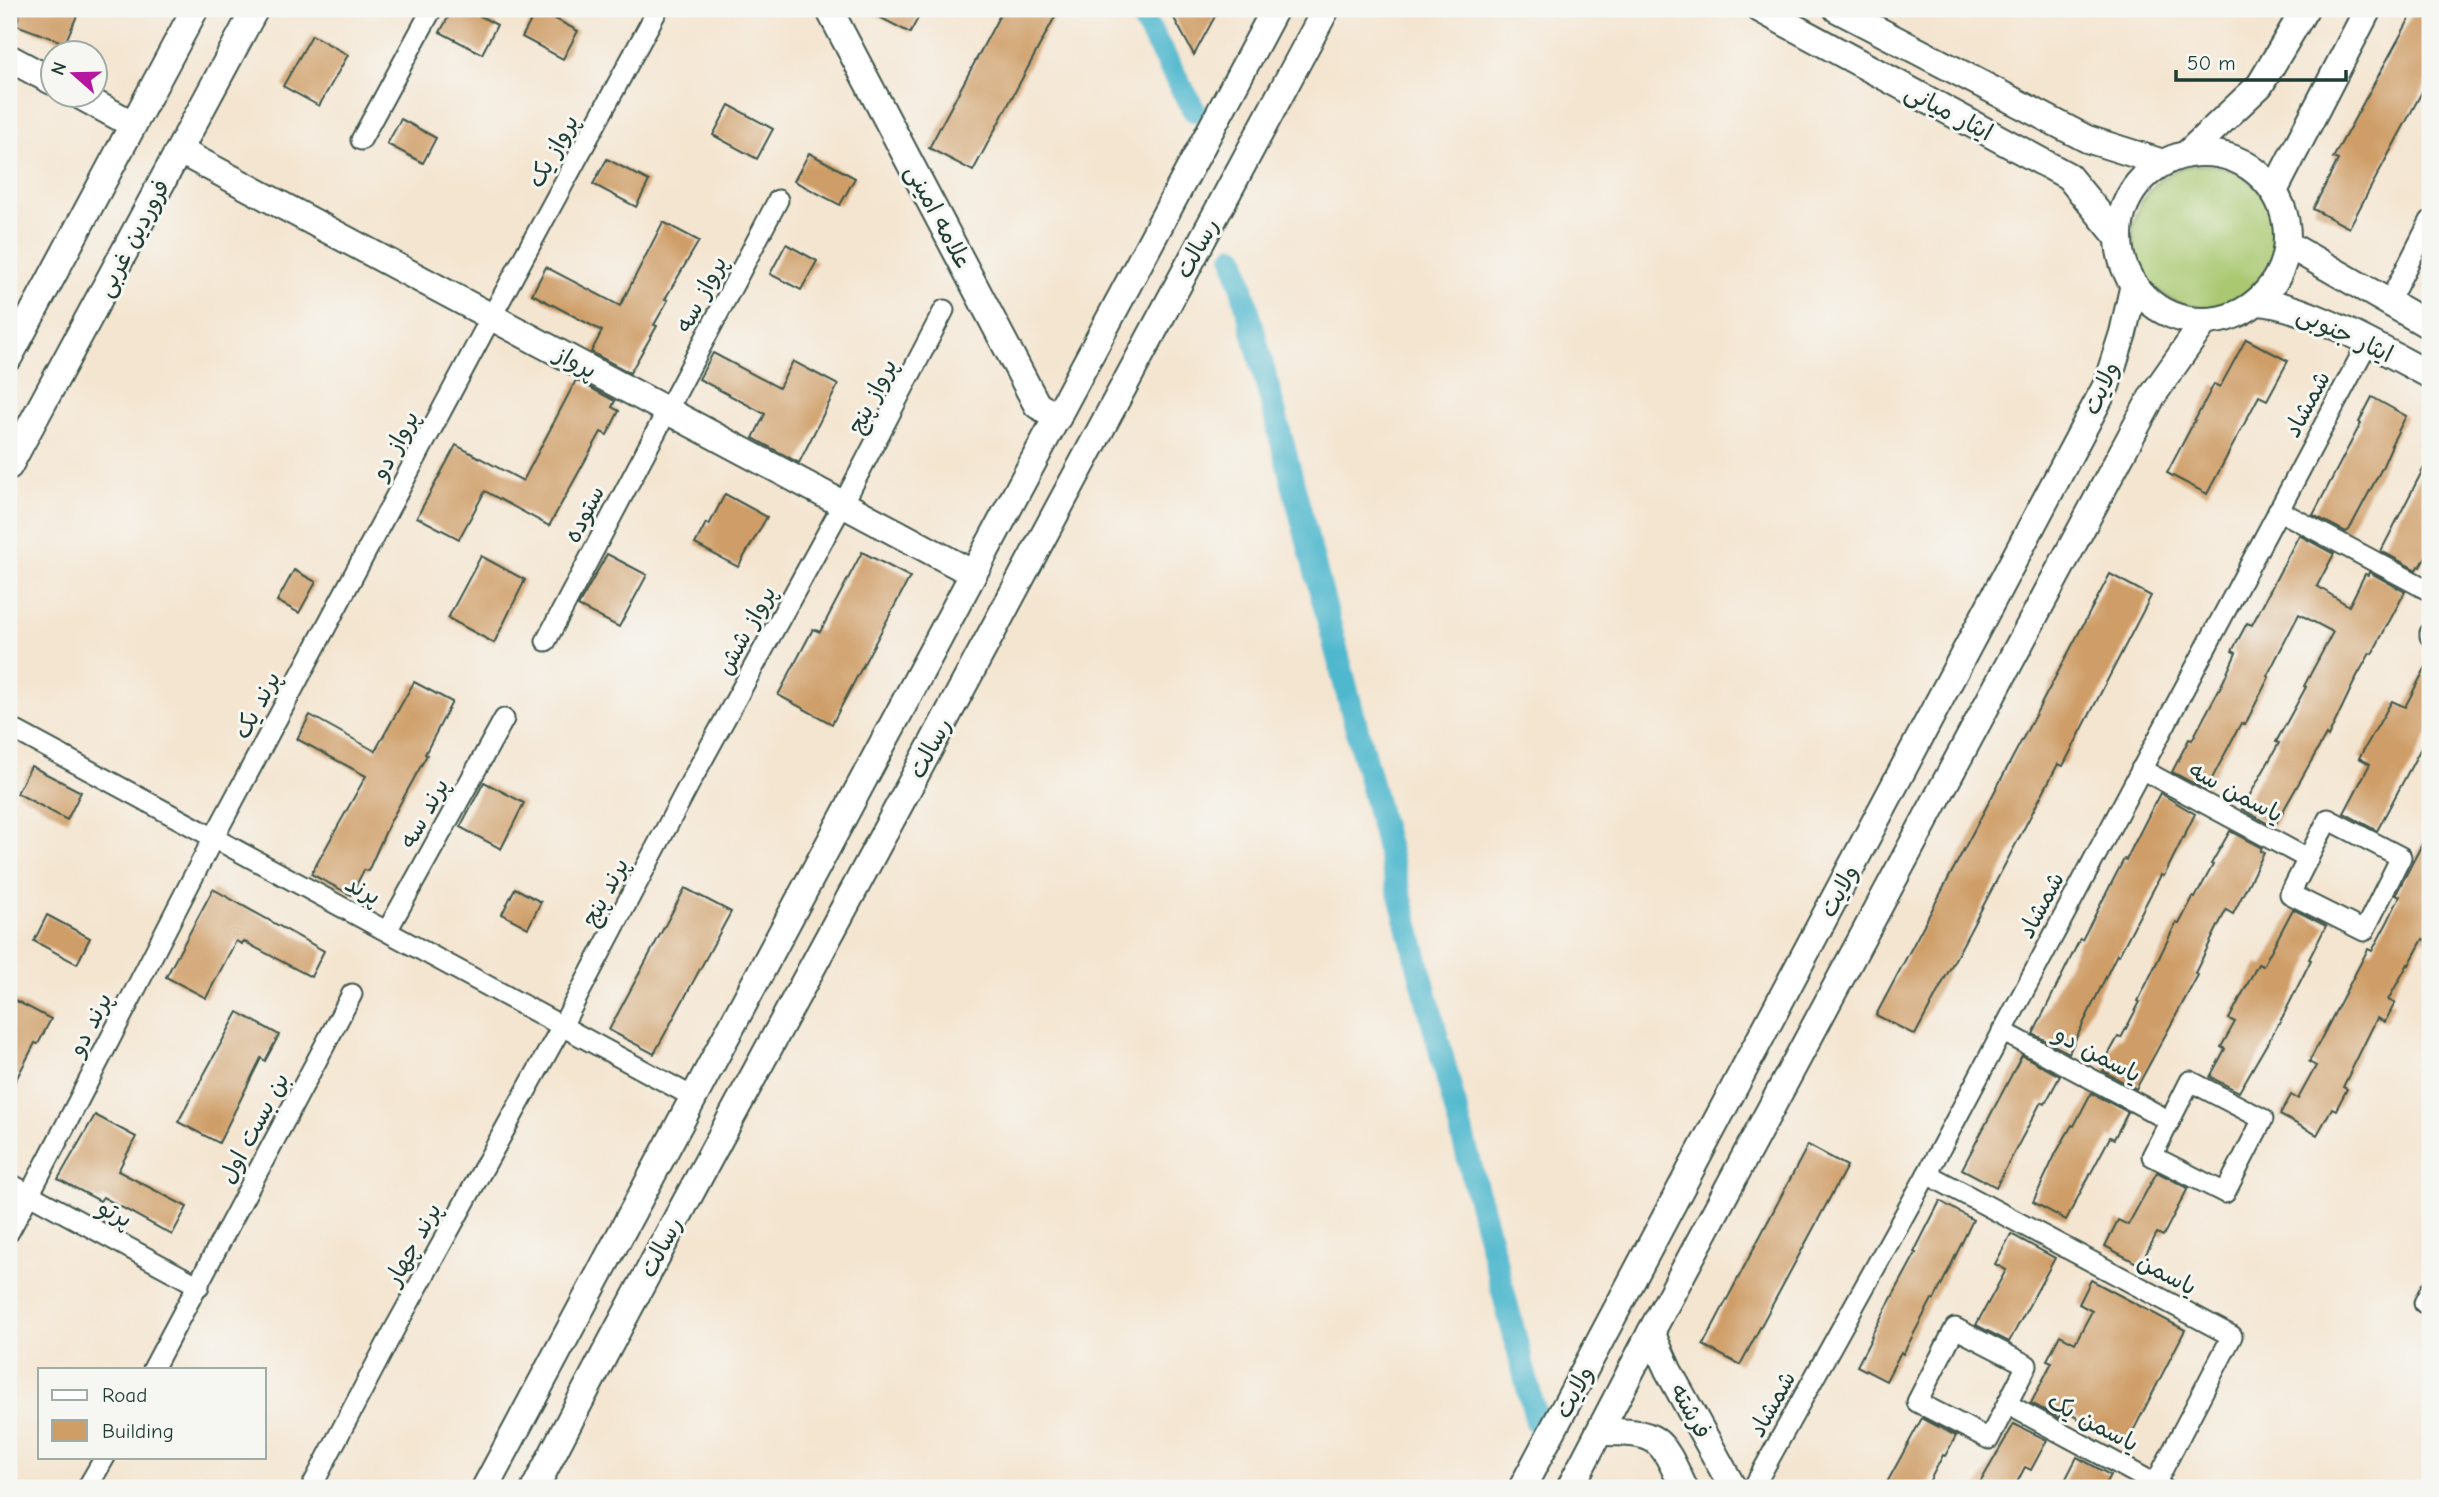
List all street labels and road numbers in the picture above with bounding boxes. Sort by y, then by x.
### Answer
street label: ایثار میانی [1900,77,1998,148]
street label: پرواز یک [522,110,585,193]
street label: علامه امینی [899,160,978,275]
street label: فروردین غربی [90,175,176,302]
street label: رسالت [1169,213,1225,283]
street label: پرواز سه [669,251,734,337]
street label: ایثار جنوبی [2292,300,2397,370]
street label: پرواز [548,339,602,385]
street label: پرواز پنج [841,354,904,439]
street label: ولایت [2077,357,2125,419]
street label: شمشاد [2278,366,2336,442]
street label: پرواز دو [364,406,426,486]
street label: ستوده [558,481,611,548]
street label: پرواز شش [710,581,783,680]
street label: پرند یک [228,667,287,744]
street label: رسالت [903,713,957,783]
street label: یاسمن سه [2184,756,2288,828]
street label: پرند سه [393,773,455,853]
street label: پرند پنج [575,853,636,932]
street label: ولایت [1814,860,1864,922]
street label: شمشاد [2012,867,2070,943]
street label: پرند [340,869,386,912]
street label: پرند دو [61,988,119,1062]
street label: یاسمن دو [2048,1019,2146,1088]
street label: بن بست اول [213,1068,295,1188]
street label: پرتو [92,1192,137,1234]
street label: پرند چهار [378,1198,448,1292]
street label: رسالت [634,1212,688,1282]
street label: یاسمن [2133,1247,2201,1301]
street label: ولایت [1549,1361,1599,1423]
street label: شمشاد [1742,1366,1802,1442]
street label: فرشته [1665,1379,1717,1443]
street label: یاسمن یک [2043,1386,2143,1458]

